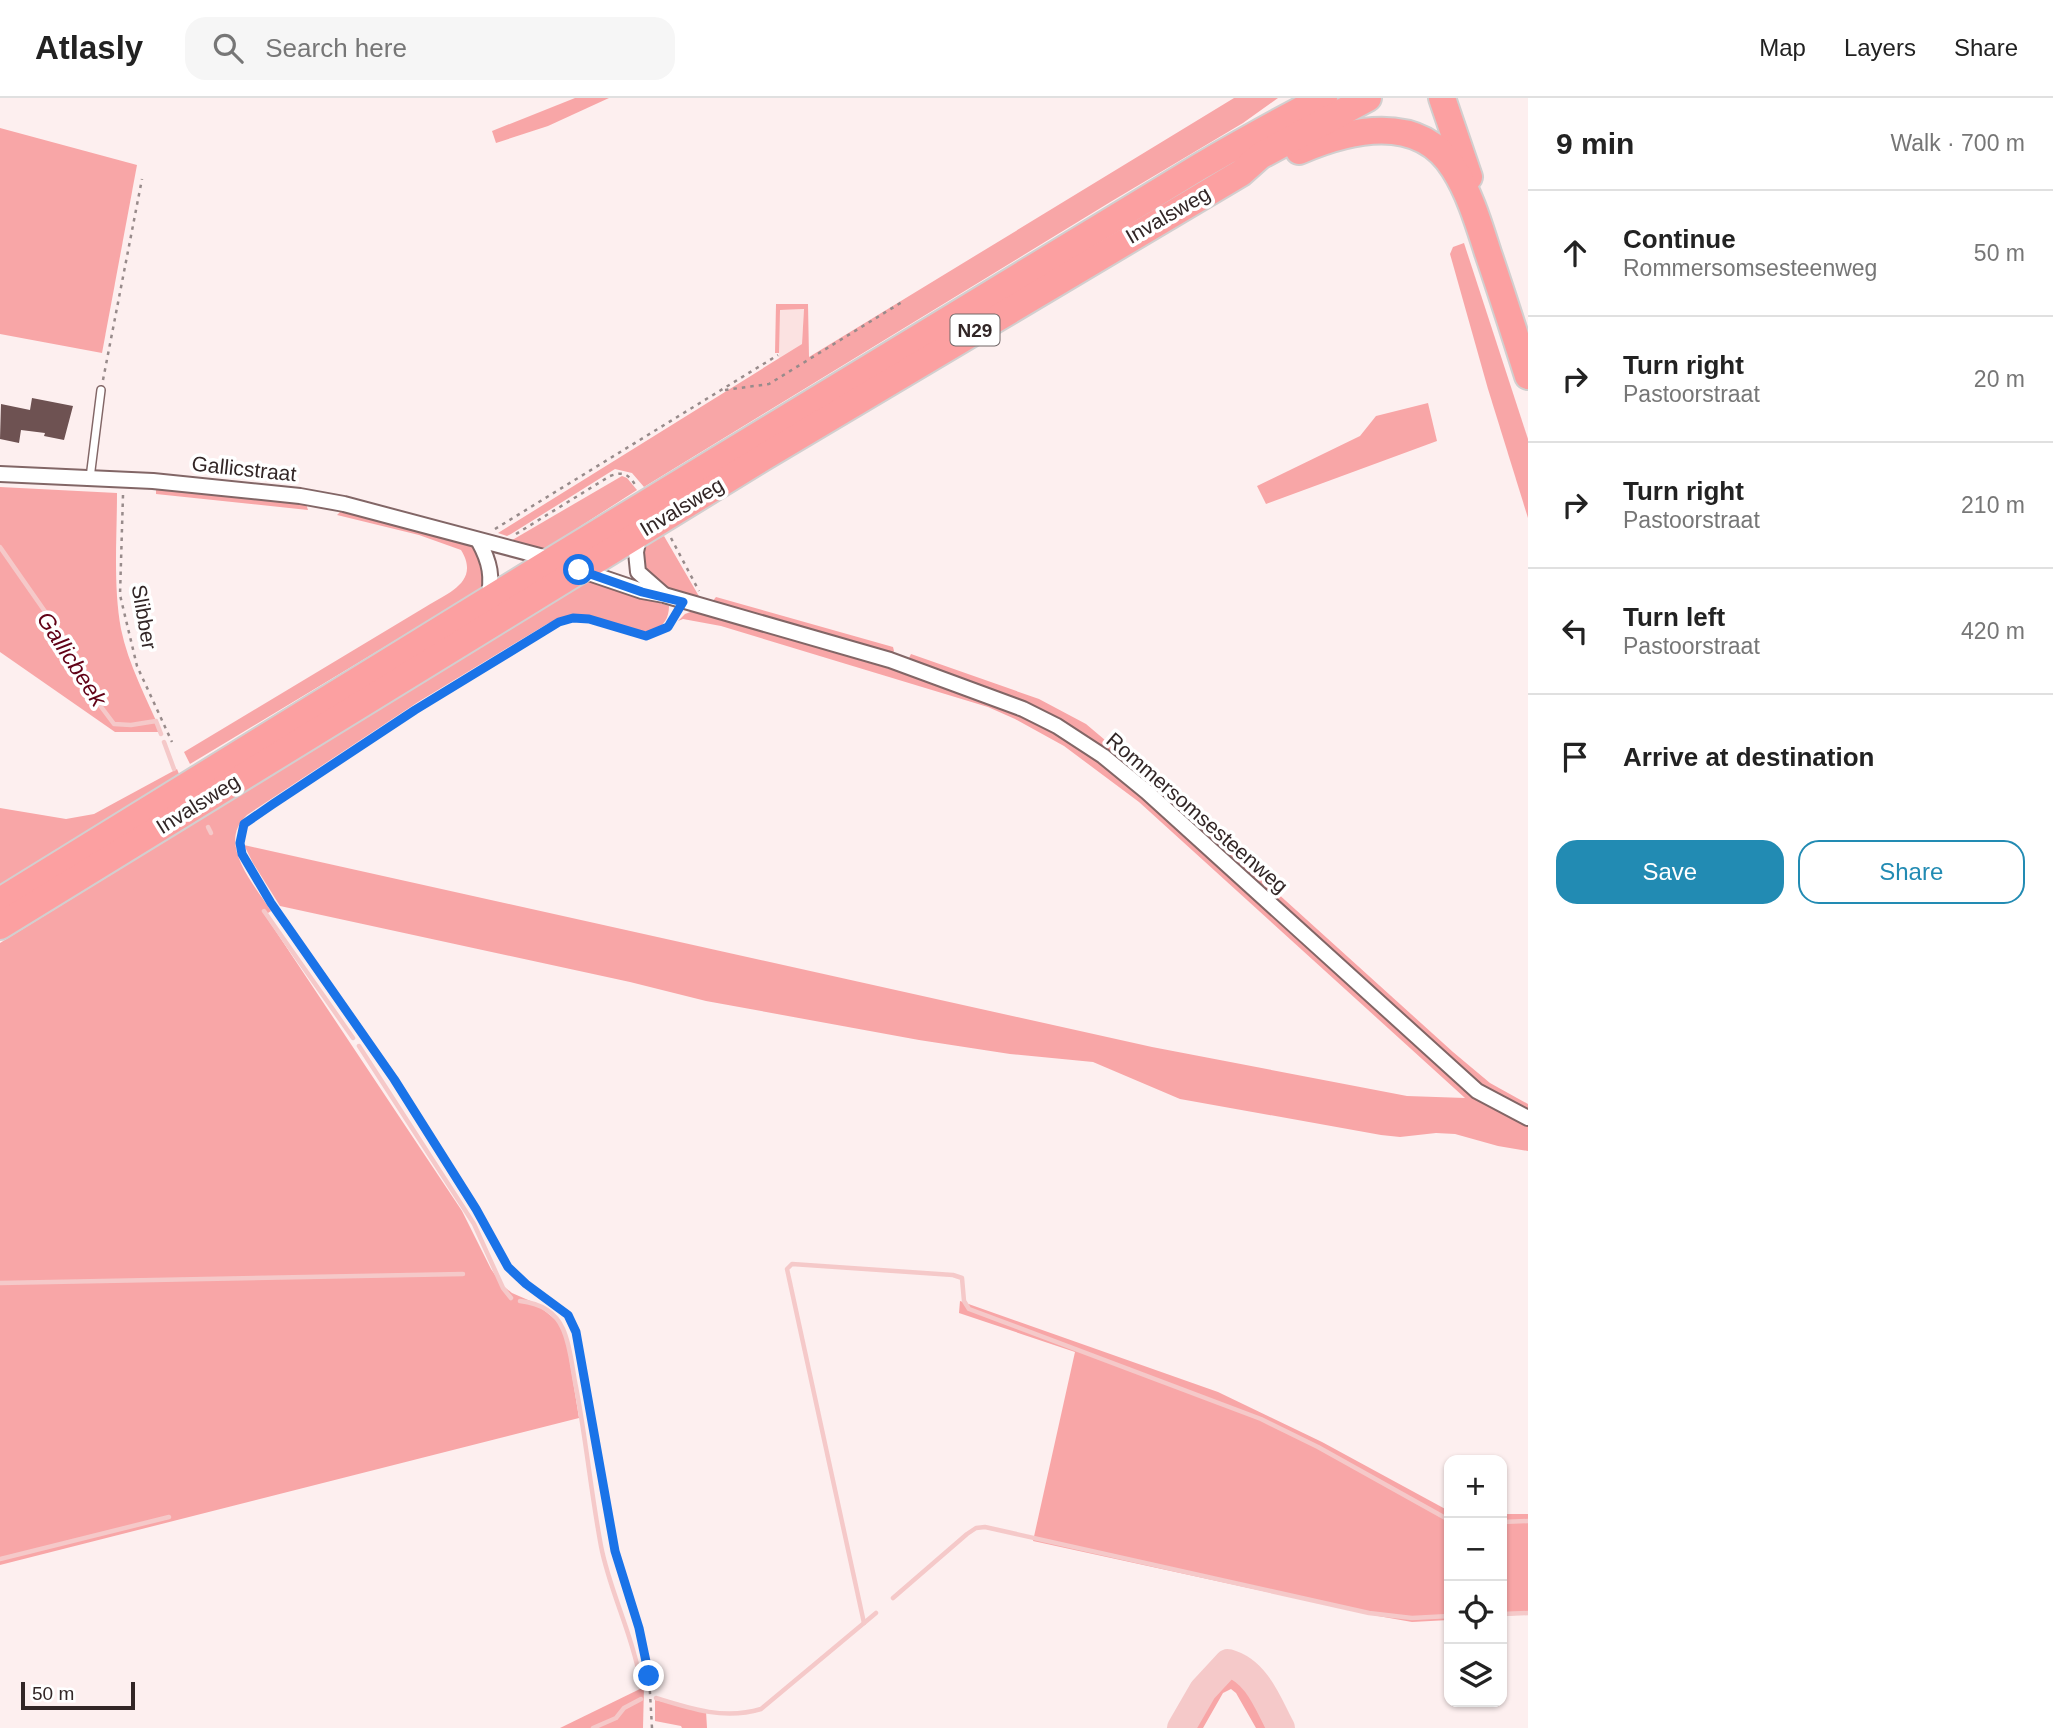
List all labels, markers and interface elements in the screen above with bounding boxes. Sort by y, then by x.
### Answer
search box [185,17,675,80]
text: Atlasly [35,29,143,66]
icon: search [209,29,247,67]
text: Search here [265,33,407,63]
text: Map [1759,34,1806,61]
text: Layers [1844,34,1916,61]
text: Share [1954,34,2018,61]
text: 9 min [1556,127,1634,160]
text: Walk · 700 m [1890,130,2025,156]
street label: Invalsweg [1122,181,1214,248]
text: Continue [1623,224,1736,254]
icon: ahead [1556,234,1594,272]
text: 50 m [1974,240,2025,266]
text: Rommersomsesteenweg [1623,255,1877,281]
road number: N29 [950,314,1000,346]
text: Turn right [1623,350,1744,380]
icon: right [1556,360,1594,398]
text: 20 m [1974,366,2025,392]
text: Pastoorstraat [1623,381,1760,407]
street label: Gallicstraat [191,452,298,485]
street label: Invalsweg [636,473,728,540]
text: Turn right [1623,476,1744,506]
icon: right [1556,486,1594,524]
text: 210 m [1961,492,2025,518]
text: Pastoorstraat [1623,507,1760,533]
route start [563,554,594,585]
street label: Slibber [127,583,161,651]
text: Turn left [1623,602,1725,632]
water label: Gallicbeek [32,607,113,712]
icon: left [1556,612,1594,650]
text: 420 m [1961,618,2025,644]
text: Pastoorstraat [1623,633,1760,659]
street label: Rommersomsesteenweg [1102,728,1293,897]
icon: arrive [1556,738,1594,776]
text: Arrive at destination [1623,742,1874,772]
street label: Invalsweg [152,769,243,838]
button: Save [1556,840,1784,904]
button: Share [1798,840,2025,904]
map controls [1444,1455,1507,1707]
button: + [1444,1455,1507,1518]
button: − [1444,1518,1507,1581]
button: locate [1444,1581,1507,1644]
button: layers [1444,1644,1507,1707]
route end [633,1660,664,1691]
scale bar [21,1679,135,1711]
text: 50 m [32,1683,74,1704]

